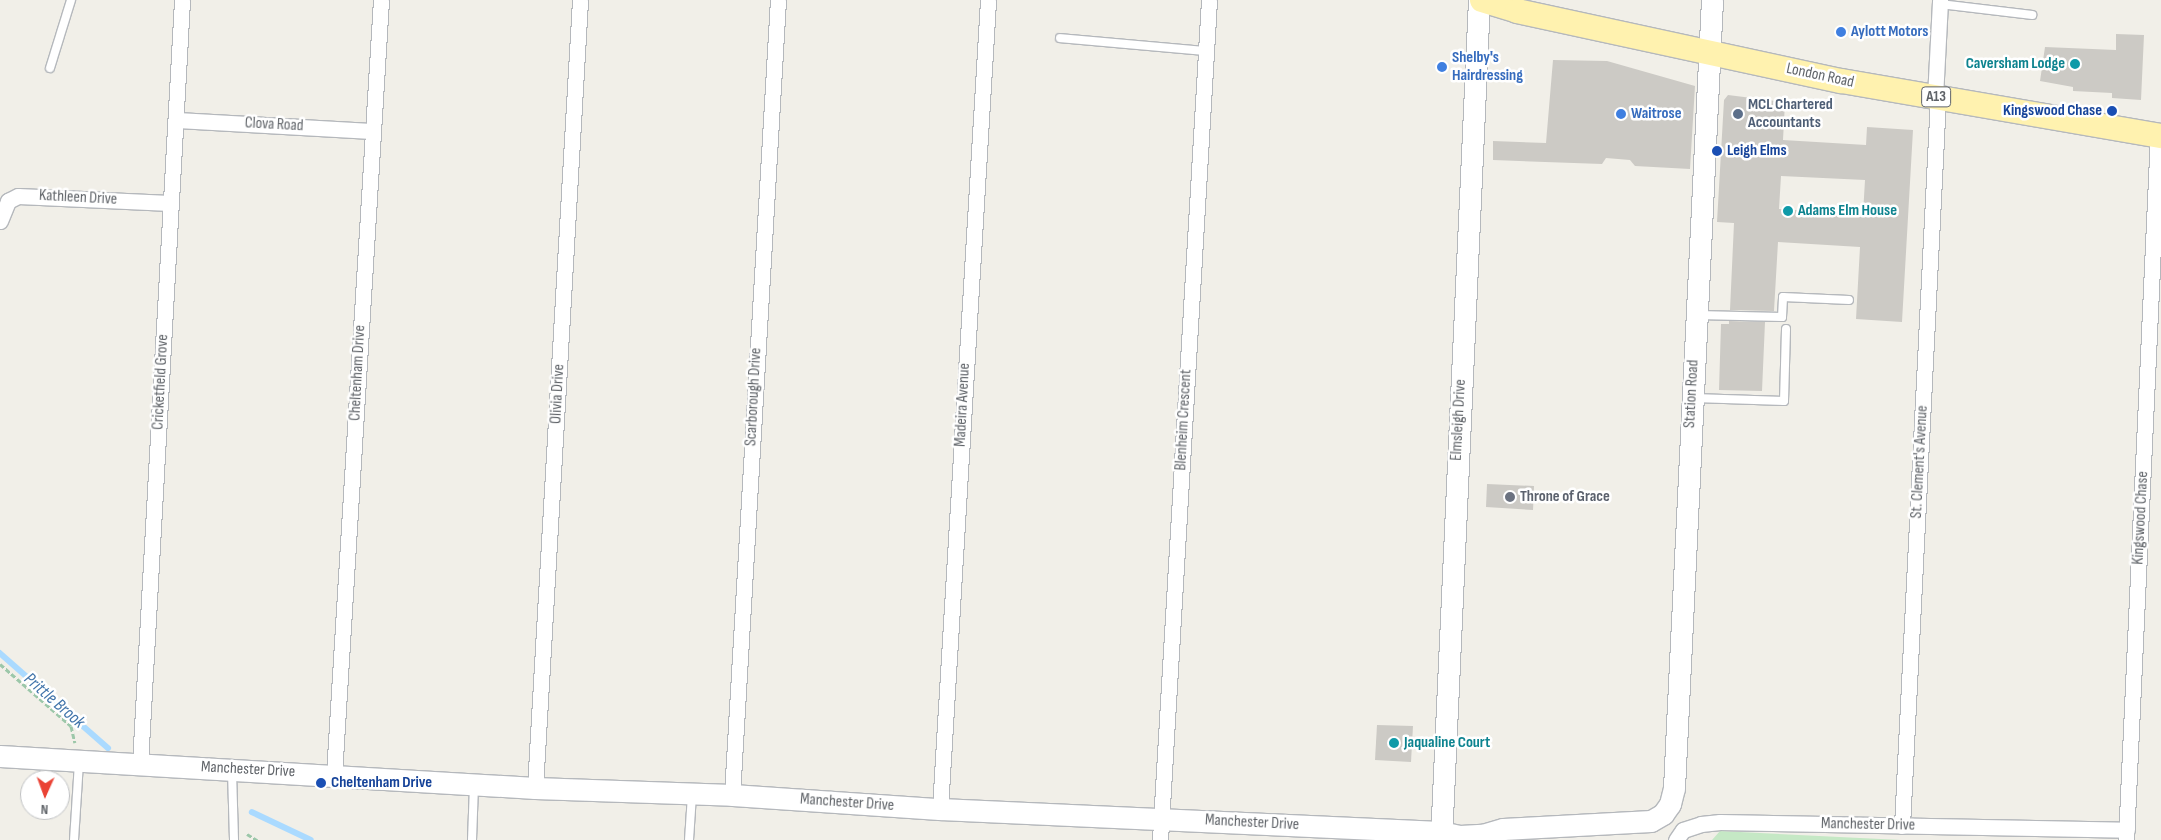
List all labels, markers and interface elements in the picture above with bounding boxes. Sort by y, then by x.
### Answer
place label: Aylott Motors [1851,22,1928,42]
marker: Aylott Motors [1835,26,1847,38]
place label: Shelby's Hairdressing [1452,48,1523,86]
place label: Caversham Lodge [1966,54,2065,74]
marker: Caversham Lodge [2069,58,2081,70]
street label: London Road [1784,59,1856,93]
marker: Shelby's Hairdressing [1436,61,1448,73]
road number: A13 [1921,84,1951,110]
place label: MCL Chartered Accountants [1748,95,1833,133]
place label: Kingswood Chase [2003,101,2102,121]
place label: Waitrose [1631,104,1681,124]
marker: Kingswood Chase [2106,105,2118,117]
marker: Waitrose [1615,108,1627,120]
marker: MCL Chartered Accountants [1732,108,1744,120]
street label: Clova Road [244,114,304,136]
place label: Leigh Elms [1727,141,1787,161]
marker: Leigh Elms [1711,145,1723,157]
street label: Kathleen Drive [38,186,118,210]
place label: Adams Elm House [1798,201,1897,221]
marker: Adams Elm House [1782,205,1794,217]
street label: Cheltenham Drive [346,325,370,421]
street label: Cricketfield Grove [149,334,173,430]
street label: Scarborough Drive [742,347,766,447]
street label: Station Road [1681,359,1703,429]
street label: Madeira Avenue [951,363,975,447]
street label: Olivia Drive [547,364,569,424]
street label: Blenheim Crescent [1172,369,1196,471]
street label: Elmsleigh Drive [1447,379,1471,461]
street label: St. Clement's Avenue [1907,405,1933,519]
street label: Kingswood Chase [2129,471,2153,565]
place label: Throne of Grace [1520,487,1610,507]
marker: Throne of Grace [1504,491,1516,503]
water label: Prittle Brook [19,669,89,733]
place label: Jaqualine Court [1404,733,1490,753]
marker: Jaqualine Court [1388,737,1400,749]
street label: Manchester Drive [200,758,296,782]
north arrow [20,770,70,820]
place label: Cheltenham Drive [331,773,432,793]
marker: Cheltenham Drive [315,777,327,789]
street label: Manchester Drive [799,790,895,816]
text: N [40,801,49,818]
street label: Manchester Drive [1204,811,1300,835]
street label: Manchester Drive [1821,815,1915,835]

